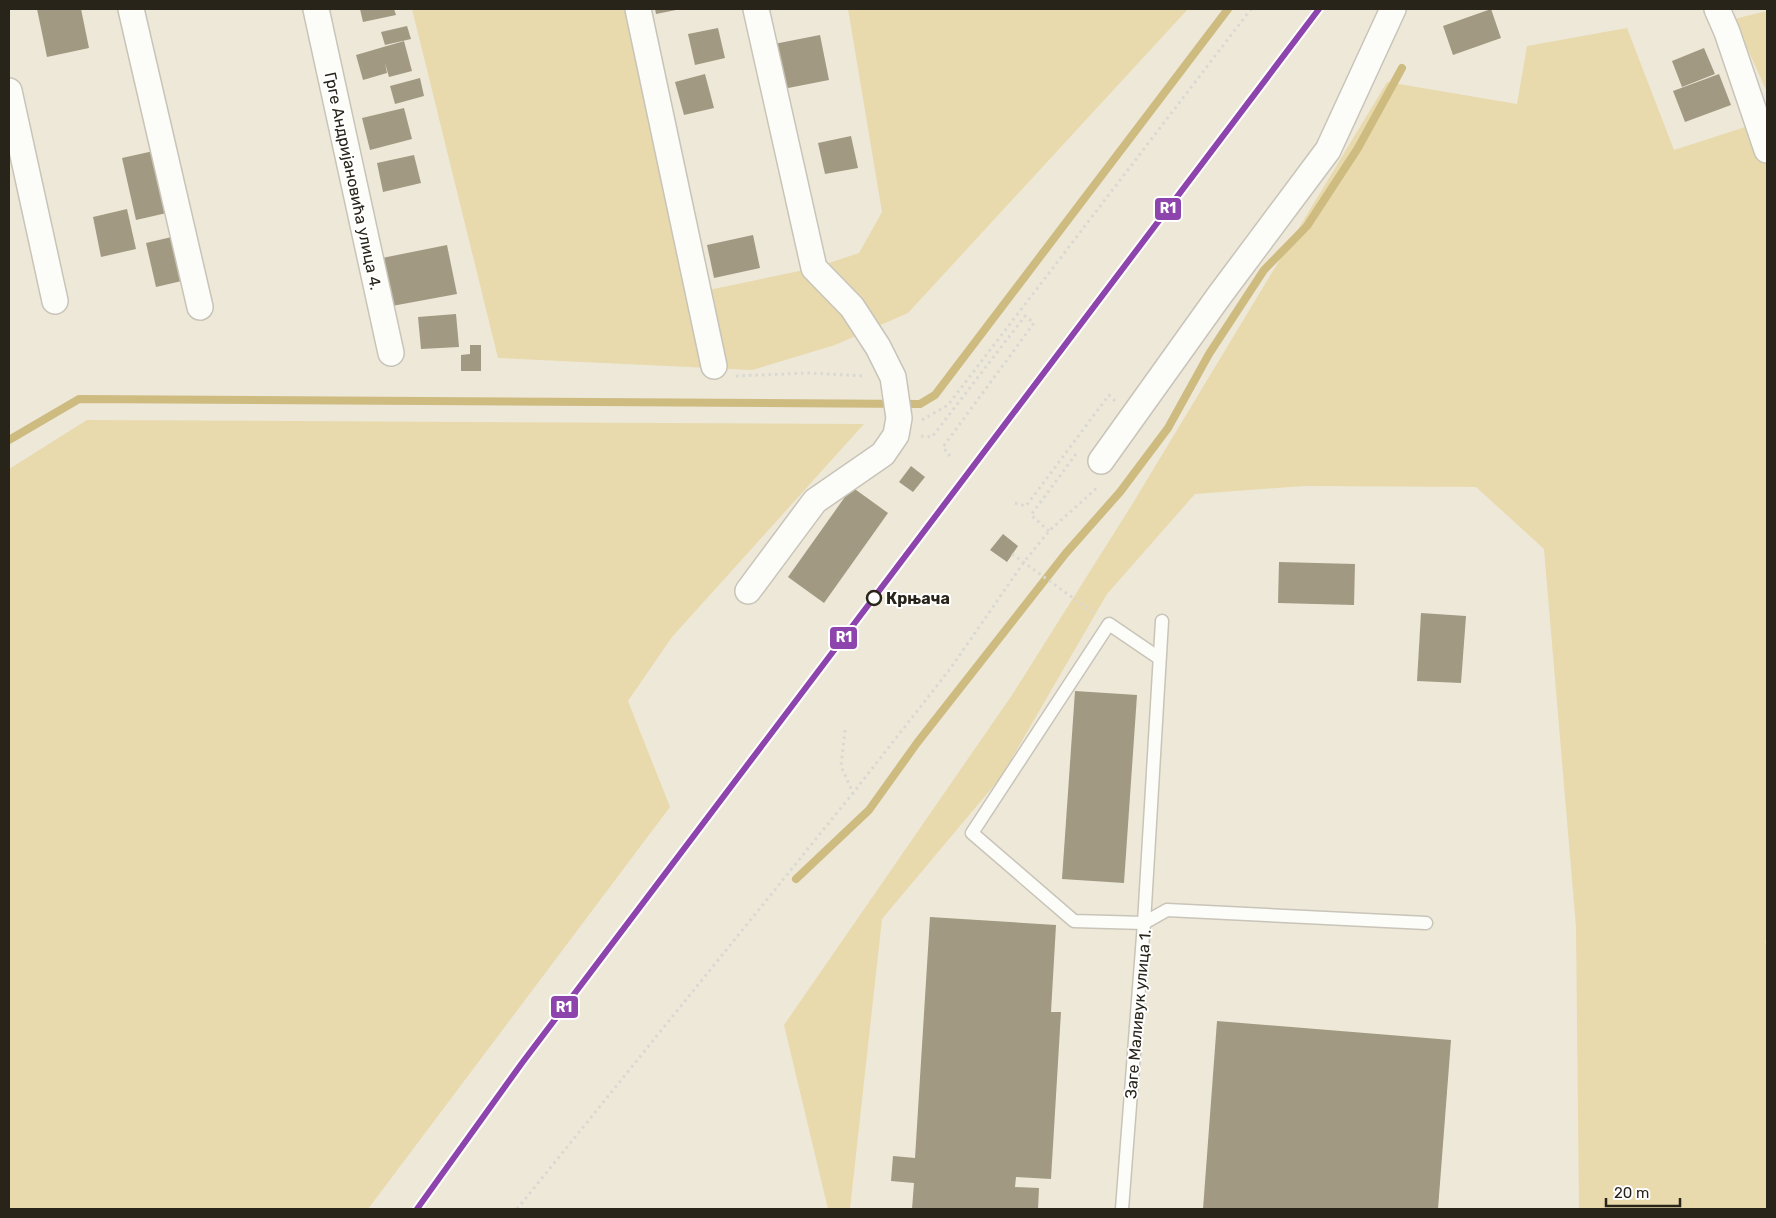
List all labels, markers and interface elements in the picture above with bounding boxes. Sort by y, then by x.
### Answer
street label: Грге Андријановића улица 4. [321,70,385,292]
line badge: R1 [1154,197,1182,221]
text: R1 [1160,200,1176,217]
place label: Крњача [886,589,950,608]
marker: Крњача [866,590,882,606]
line badge: R1 [829,626,858,650]
text: R1 [836,629,852,646]
street label: Заге Маливук улица 1. [1121,929,1155,1099]
line badge: R1 [550,995,579,1019]
text: R1 [556,999,572,1016]
scale bar [1606,1176,1680,1208]
text: 20 m [1614,1184,1649,1202]

